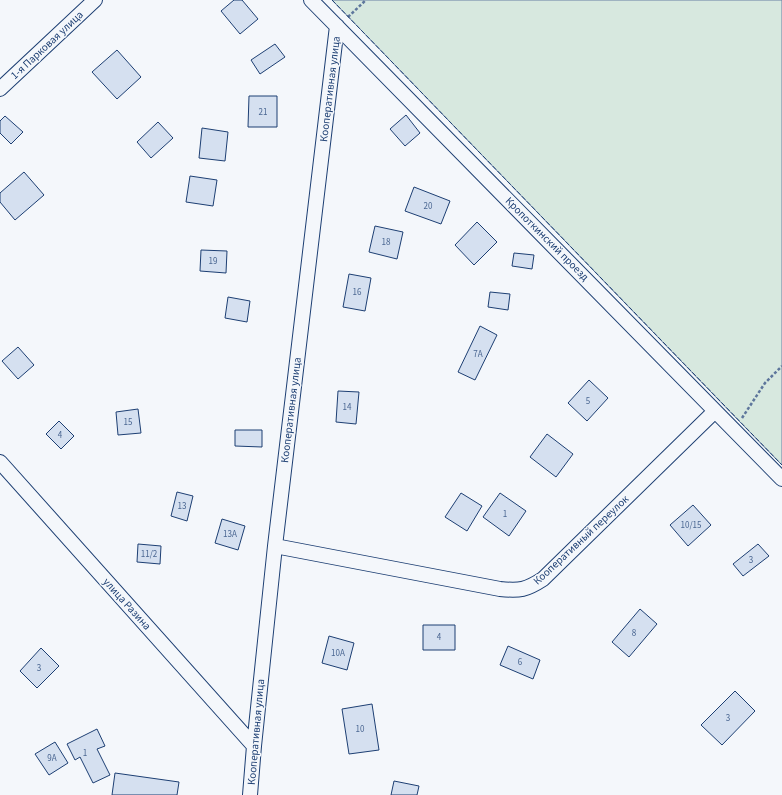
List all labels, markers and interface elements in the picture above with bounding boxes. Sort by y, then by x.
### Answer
street label: 1-я Парковая улица [7,7,87,83]
street label: Кооперативная улица [316,35,344,143]
house number: 21 [259,106,267,119]
street label: Кропоткинский проезд [502,194,592,284]
house number: 20 [424,200,433,213]
house number: 18 [382,236,391,249]
house number: 19 [209,255,218,268]
house number: 16 [353,286,362,299]
house number: 7А [473,348,483,361]
street label: Кооперативная улица [277,356,305,464]
house number: 5 [586,395,591,408]
house number: 14 [343,401,352,414]
house number: 15 [124,416,133,429]
house number: 4 [58,429,63,442]
street label: Кооперативный переулок [530,491,632,588]
house number: 13 [178,500,187,513]
house number: 1 [503,508,507,521]
house number: 10/15 [680,519,702,532]
house number: 13А [223,528,237,541]
house number: 11/2 [141,548,158,561]
house number: 3 [749,554,754,567]
street label: улица Разина [100,575,154,633]
house number: 8 [632,627,637,640]
house number: 4 [437,631,442,644]
house number: 10А [331,647,345,660]
house number: 6 [518,656,523,669]
house number: 3 [37,662,42,675]
street label: Кооперативная улица [244,678,268,786]
house number: 3 [726,712,731,725]
house number: 10 [356,723,365,736]
house number: 1 [83,747,87,760]
house number: 9А [47,752,57,765]

